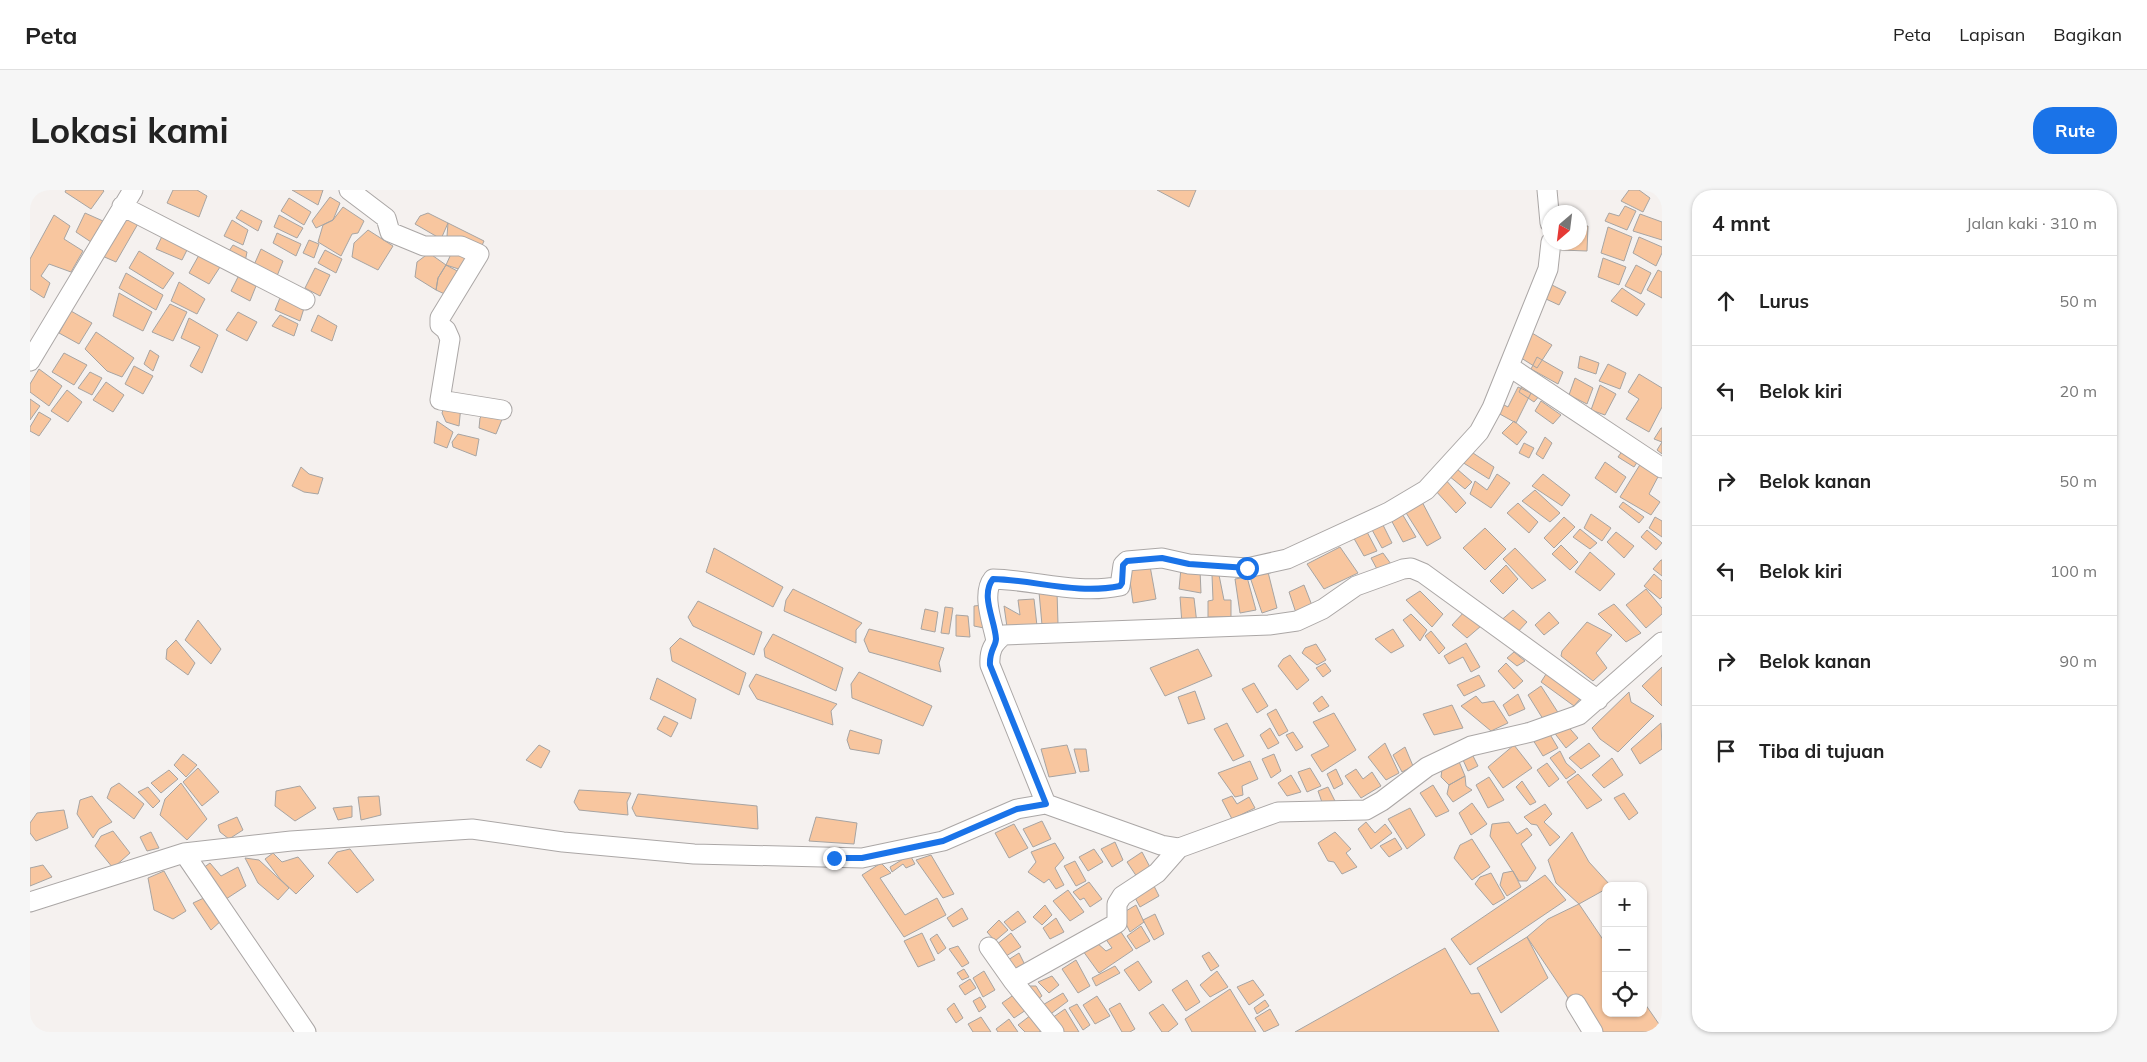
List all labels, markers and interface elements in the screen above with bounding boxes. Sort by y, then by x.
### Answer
text: Peta [25,20,77,50]
text: Peta [1893,23,1931,46]
text: Lapisan [1959,23,2025,46]
text: Bagikan [2053,23,2122,46]
button: Rute [2033,107,2117,154]
text: Lokasi kami [30,108,229,152]
north arrow [1542,205,1587,250]
text: 4 mnt [1712,210,1770,236]
text: Jalan kaki · 310 m [1966,213,2097,233]
icon: ahead [1712,287,1740,315]
text: Lurus [1759,289,1809,313]
text: 50 m [2060,291,2097,311]
icon: left [1712,377,1740,405]
text: Belok kiri [1759,379,1842,403]
text: 20 m [2060,381,2097,401]
icon: right [1712,467,1740,495]
text: Belok kanan [1759,469,1871,493]
text: 50 m [2060,471,2097,491]
route start [1236,557,1259,580]
icon: left [1712,557,1740,585]
text: Belok kiri [1759,559,1842,583]
text: 100 m [2050,561,2097,581]
icon: right [1712,647,1740,675]
text: Belok kanan [1759,649,1871,673]
text: 90 m [2060,651,2097,671]
icon: arrive [1712,737,1740,765]
text: Tiba di tujuan [1759,739,1884,763]
route end [823,847,846,870]
map controls [1602,882,1647,1017]
button: + [1602,882,1647,927]
button: − [1602,927,1647,972]
button: locate [1602,972,1647,1017]

